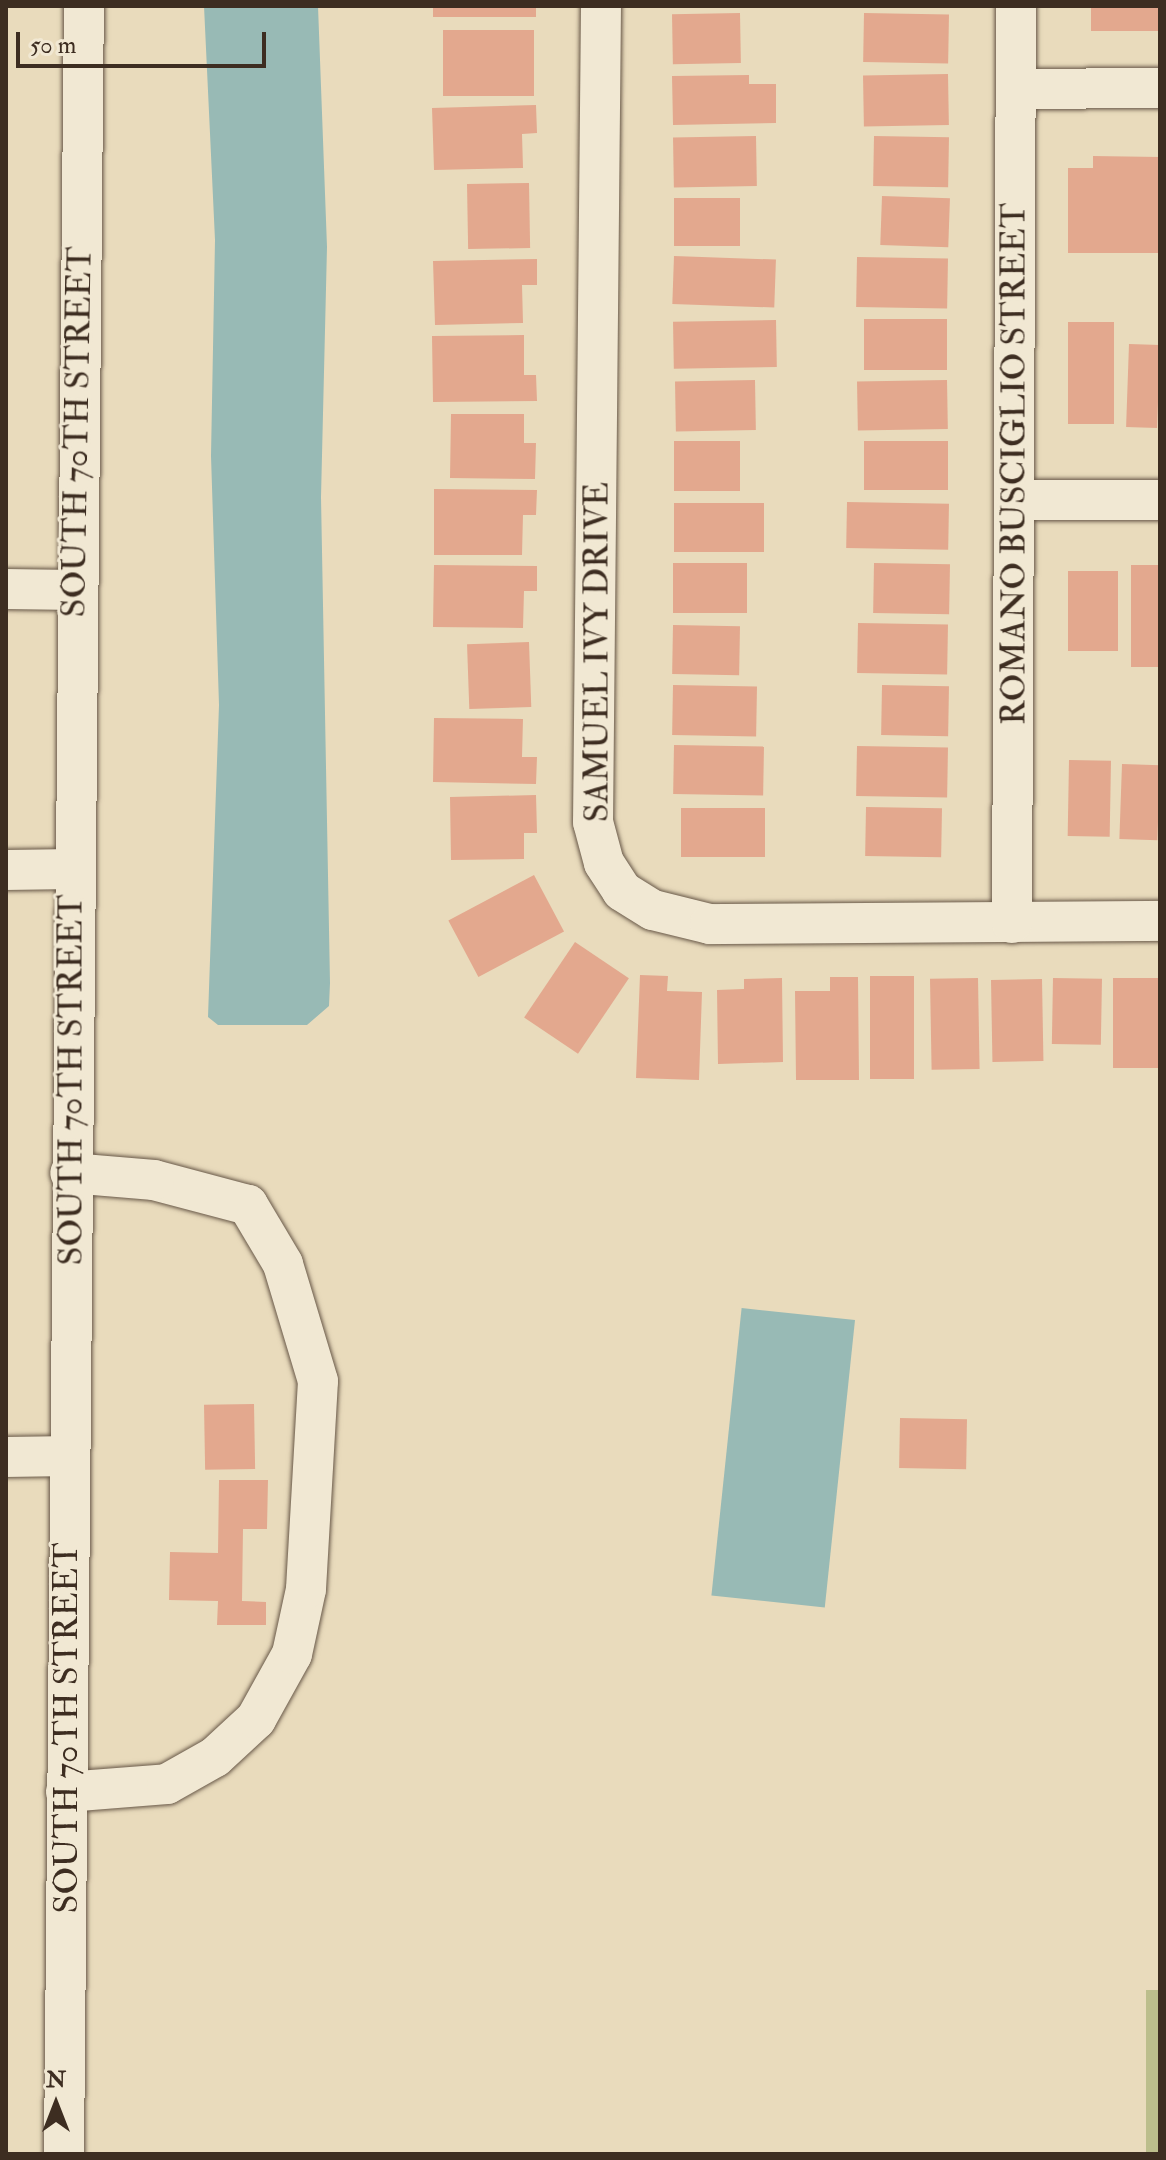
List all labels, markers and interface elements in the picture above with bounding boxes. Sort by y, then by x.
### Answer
scale bar [20,16,270,66]
text: 50 m [30,30,76,61]
street label: ROMANO BUSCIGLIO STREET [994,203,1034,725]
street label: SOUTH 70TH STREET [53,246,101,618]
street label: SAMUEL IVY DRIVE [577,482,617,822]
street label: SOUTH 70TH STREET [51,894,91,1266]
street label: SOUTH 70TH STREET [47,1542,87,1914]
north arrow [16,2064,96,2144]
text: N [46,2066,66,2094]

